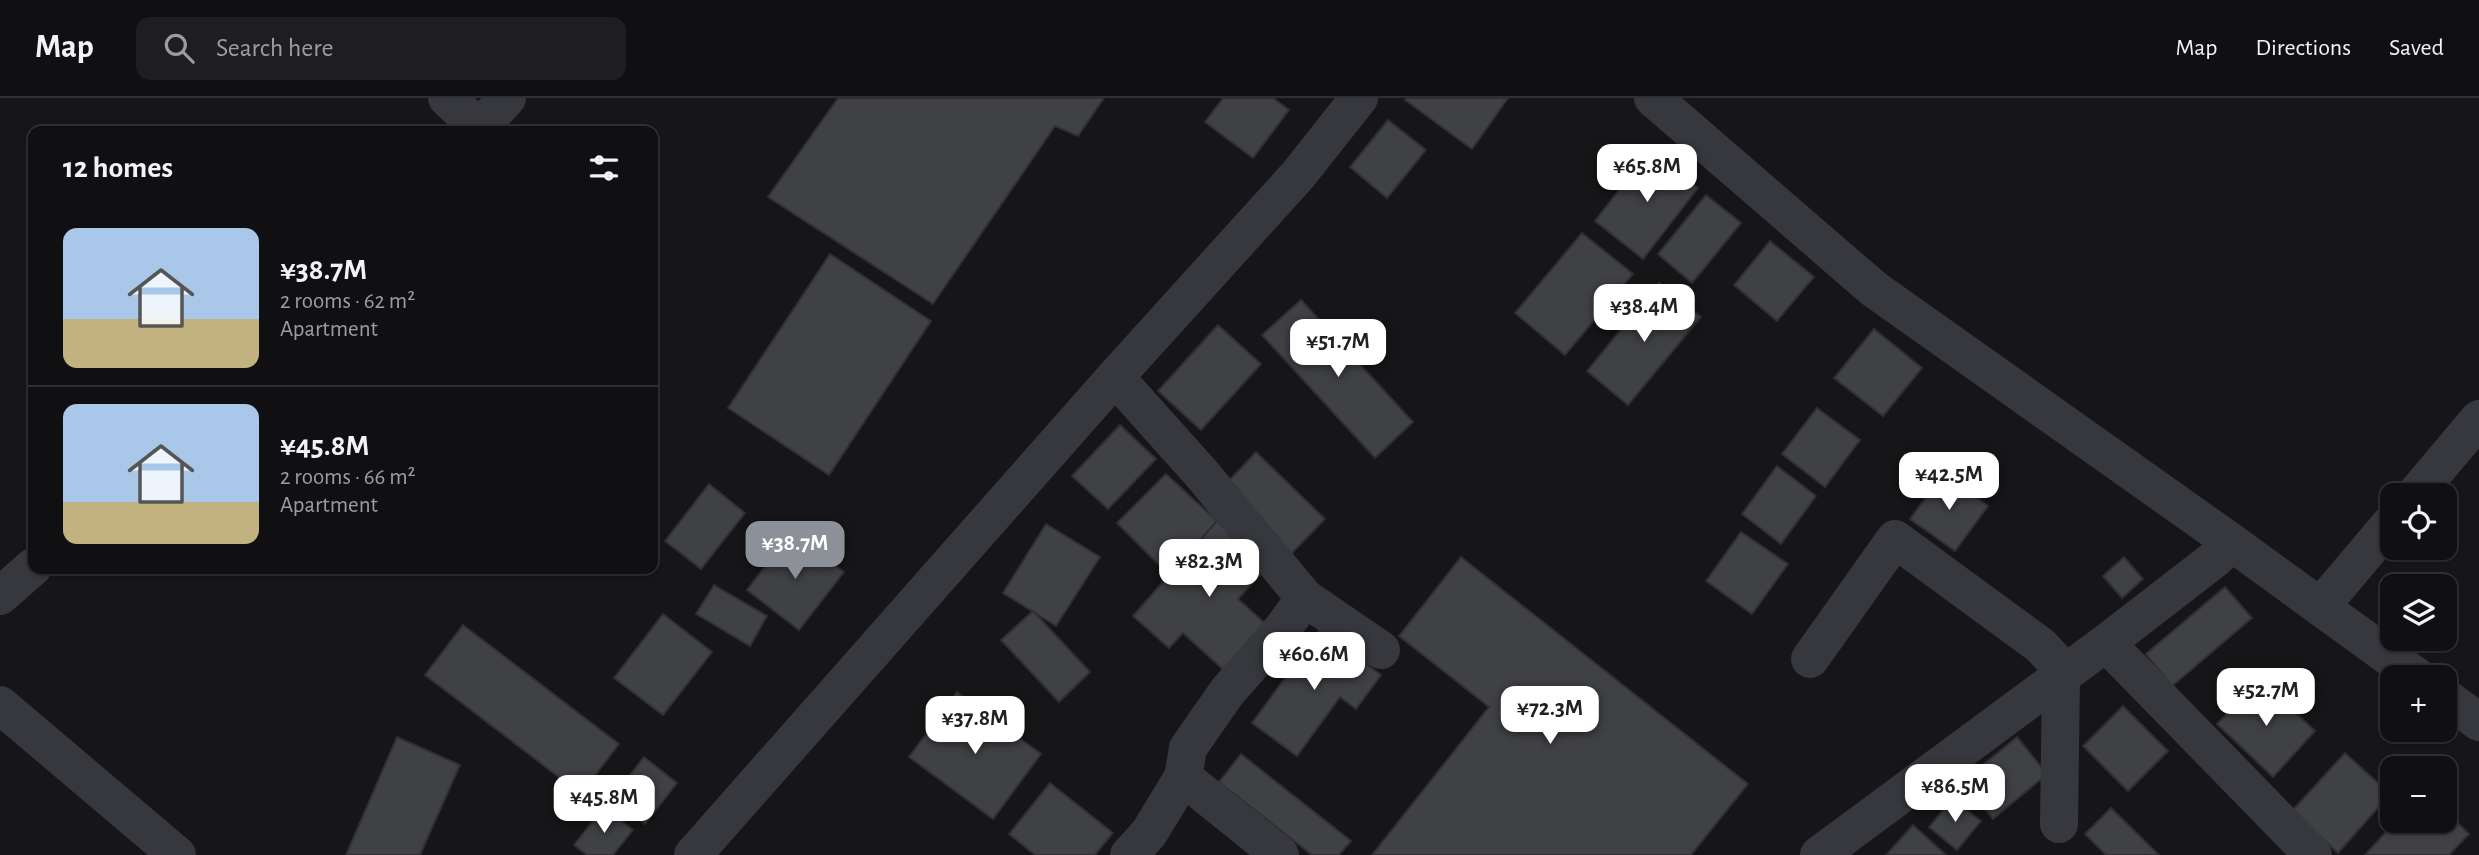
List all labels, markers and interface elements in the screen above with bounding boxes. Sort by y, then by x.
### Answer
search box [136,17,626,80]
icon: search [160,29,198,67]
text: Map [35,31,94,64]
text: Search here [216,35,334,61]
text: Map [2175,36,2217,60]
text: Directions [2255,36,2351,60]
text: Saved [2389,36,2444,60]
pin: ¥65.8M [1590,144,1704,204]
icon: filters [585,149,623,187]
text: 12 homes [63,153,173,183]
text: ¥65.8M [1613,155,1681,178]
text: ¥38.7M [280,255,367,285]
icon: home [119,256,203,340]
pin: ¥38.4M [1587,285,1701,344]
text: 2 rooms · 62 m² [280,290,415,313]
text: ¥38.4M [1610,295,1678,318]
text: Apartment [280,318,378,341]
pin: ¥51.7M [1281,320,1395,379]
text: ¥51.7M [1306,330,1370,353]
text: ¥45.8M [280,431,369,461]
icon: home [119,432,203,516]
pin: ¥42.5M [1892,452,2006,512]
text: ¥42.5M [1915,463,1983,486]
text: 2 rooms · 66 m² [280,466,416,489]
map controls [2380,483,2457,833]
button: locate [2380,483,2457,560]
text: Apartment [280,494,378,517]
pin: ¥38.7M [738,522,852,581]
text: ¥38.7M [762,532,828,555]
pin: ¥82.3M [1152,540,1266,599]
text: ¥82.3M [1175,550,1243,573]
button: layers [2380,574,2457,651]
pin: ¥60.6M [1257,632,1371,692]
text: ¥60.6M [1279,643,1349,666]
button: + [2380,665,2457,742]
pin: ¥52.7M [2209,668,2323,728]
text: ¥52.7M [2233,679,2299,702]
pin: ¥72.3M [1493,686,1607,746]
pin: ¥37.8M [918,696,1032,756]
text: ¥72.3M [1517,697,1583,720]
text: ¥37.8M [942,707,1008,730]
button: − [2380,756,2457,833]
pin: ¥86.5M [1898,764,2012,824]
text: ¥86.5M [1921,775,1989,798]
pin: ¥45.8M [547,776,661,835]
text: ¥45.8M [570,786,638,809]

